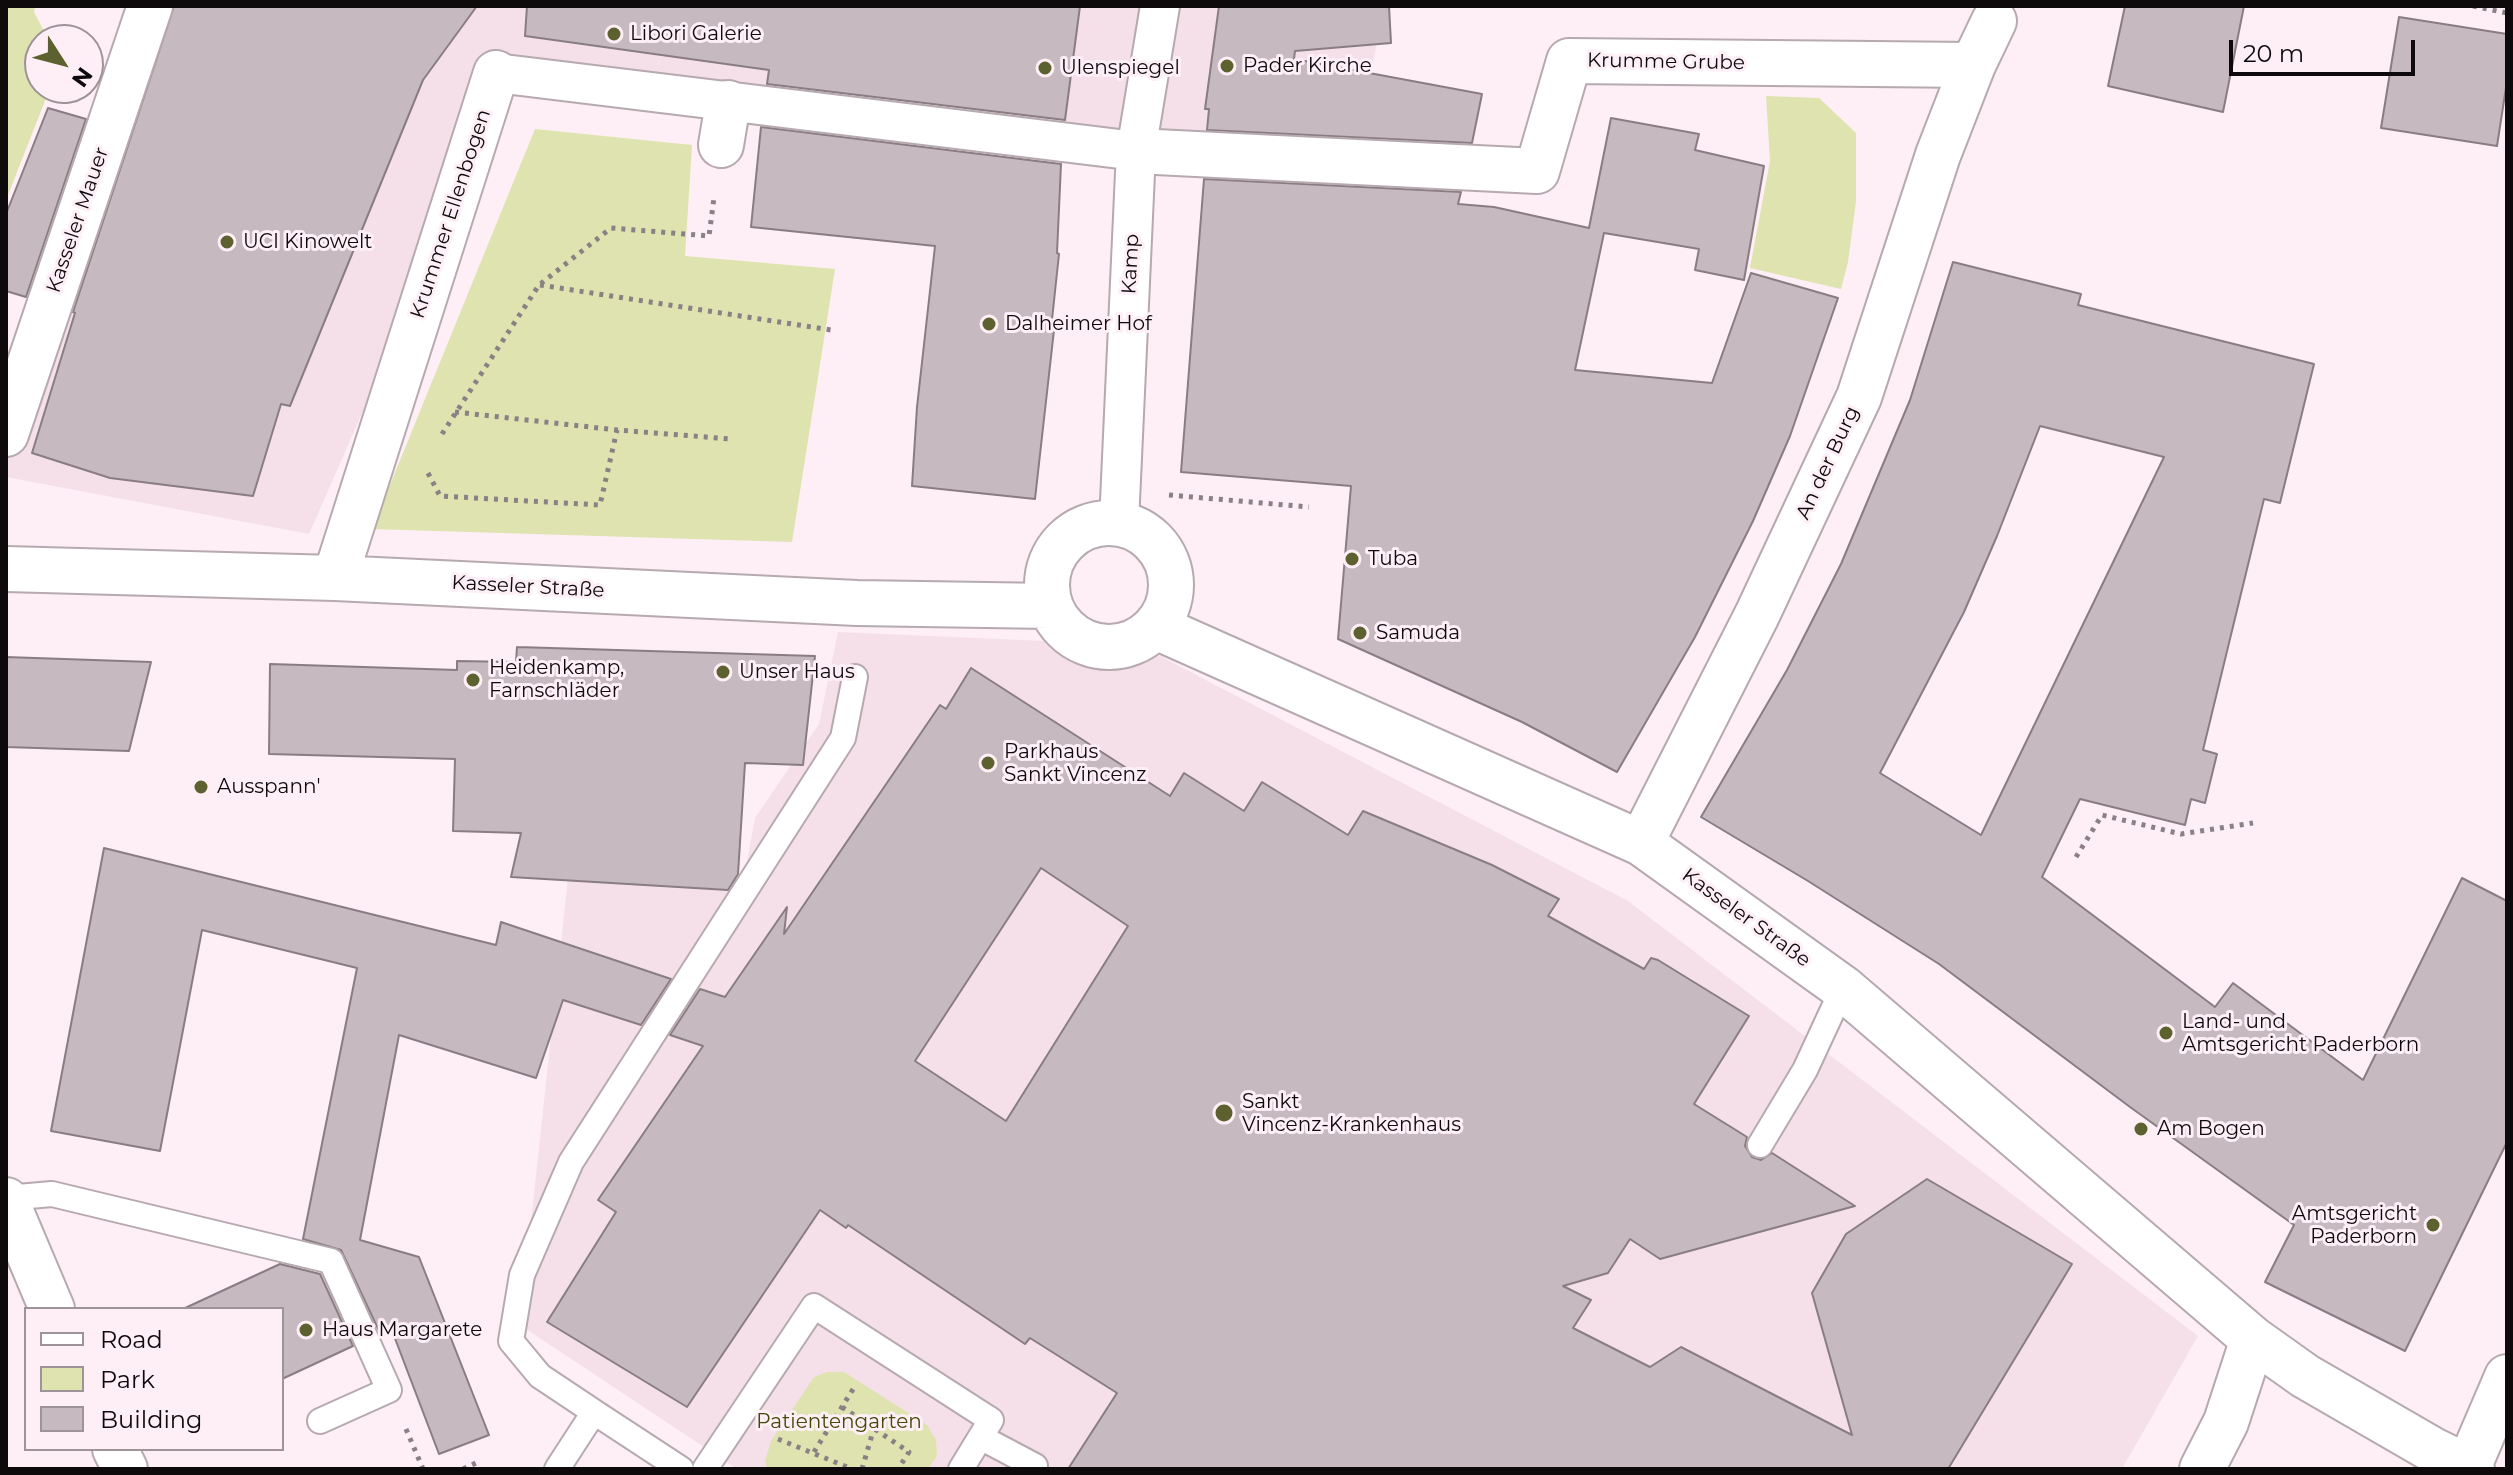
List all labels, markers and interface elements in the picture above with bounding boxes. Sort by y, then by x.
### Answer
place label: Libori Galerie [630,22,762,46]
north arrow [24,24,104,104]
scale bar [2233,24,2419,74]
marker: Libori Galerie [605,25,623,43]
text: 20 m [2243,39,2304,68]
street label: Krumme Grube [1587,49,1745,75]
place label: Pader Kirche [1243,54,1372,78]
place label: Ulenspiegel [1061,56,1180,80]
marker: Pader Kirche [1218,57,1236,75]
marker: Ulenspiegel [1036,59,1054,77]
text: N [66,62,98,92]
street label: Krummer Ellenbogen [406,106,496,322]
street label: Kasseler Mauer [42,144,114,296]
place label: UCI Kinowelt [243,230,372,254]
marker: UCI Kinowelt [218,233,236,251]
street label: Kamp [1117,233,1145,295]
place label: Dalheimer Hof [1005,312,1152,336]
marker: Dalheimer Hof [980,315,998,333]
street label: An der Burg [1791,403,1865,523]
place label: Tuba [1368,547,1418,571]
marker: Tuba [1343,550,1361,568]
street label: Kasseler Straße [451,571,605,603]
place label: Samuda [1376,621,1460,645]
marker: Samuda [1351,624,1369,642]
place label: Heidenkamp, Farnschläder [489,656,624,703]
place label: Unser Haus [739,660,855,684]
marker: Unser Haus [714,663,732,681]
marker: Heidenkamp, Farnschläder [464,671,482,689]
place label: Parkhaus Sankt Vincenz [1004,740,1146,787]
marker: Parkhaus Sankt Vincenz [979,754,997,772]
place label: Ausspann' [217,775,320,799]
marker: Ausspann' [192,778,210,796]
street label: Kasseler Straße [1677,863,1815,973]
place label: Land- und Amtsgericht Paderborn [2182,1010,2419,1057]
marker: Land- und Amtsgericht Paderborn [2157,1024,2175,1042]
place label: Sankt Vincenz-Krankenhaus [1242,1090,1461,1137]
marker: Sankt Vincenz-Krankenhaus [1213,1102,1235,1124]
place label: Am Bogen [2157,1117,2265,1141]
marker: Am Bogen [2132,1120,2150,1138]
place label: Amtsgericht Paderborn [2292,1202,2417,1249]
marker: Amtsgericht Paderborn [2424,1216,2442,1234]
legend [24,1307,284,1451]
place label: Haus Margarete [322,1318,482,1342]
marker: Haus Margarete [297,1321,315,1339]
text: Road [100,1325,163,1354]
text: Park [100,1365,155,1394]
text: Building [100,1405,203,1434]
park label: Patientengarten [756,1410,922,1434]

